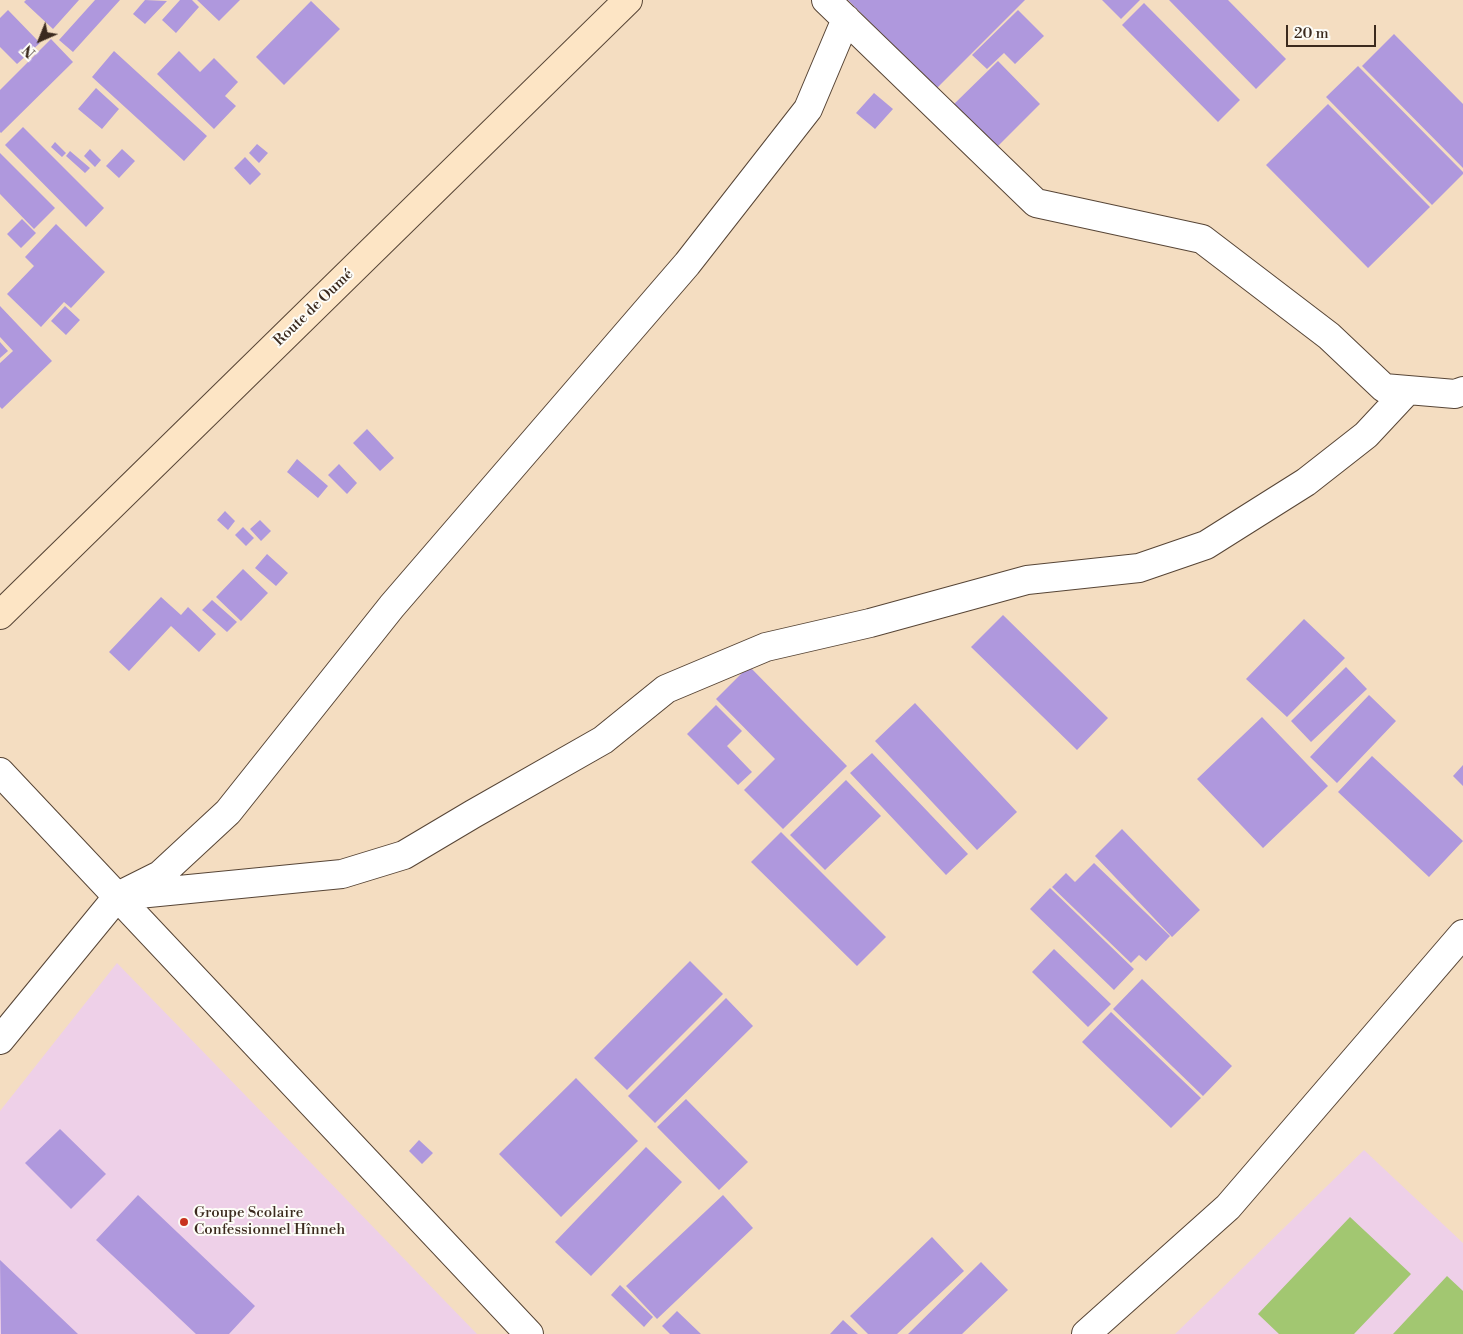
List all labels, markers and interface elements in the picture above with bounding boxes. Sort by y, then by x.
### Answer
north arrow [15,15,65,65]
scale bar [1288,15,1378,47]
text: 20 m [1294,24,1329,43]
text: N [19,40,40,61]
street label: Route de Oumé [271,266,357,350]
place label: Groupe Scolaire Confessionnel Hînneh [194,1204,345,1239]
marker: Groupe Scolaire Confessionnel Hînneh [178,1216,190,1228]

